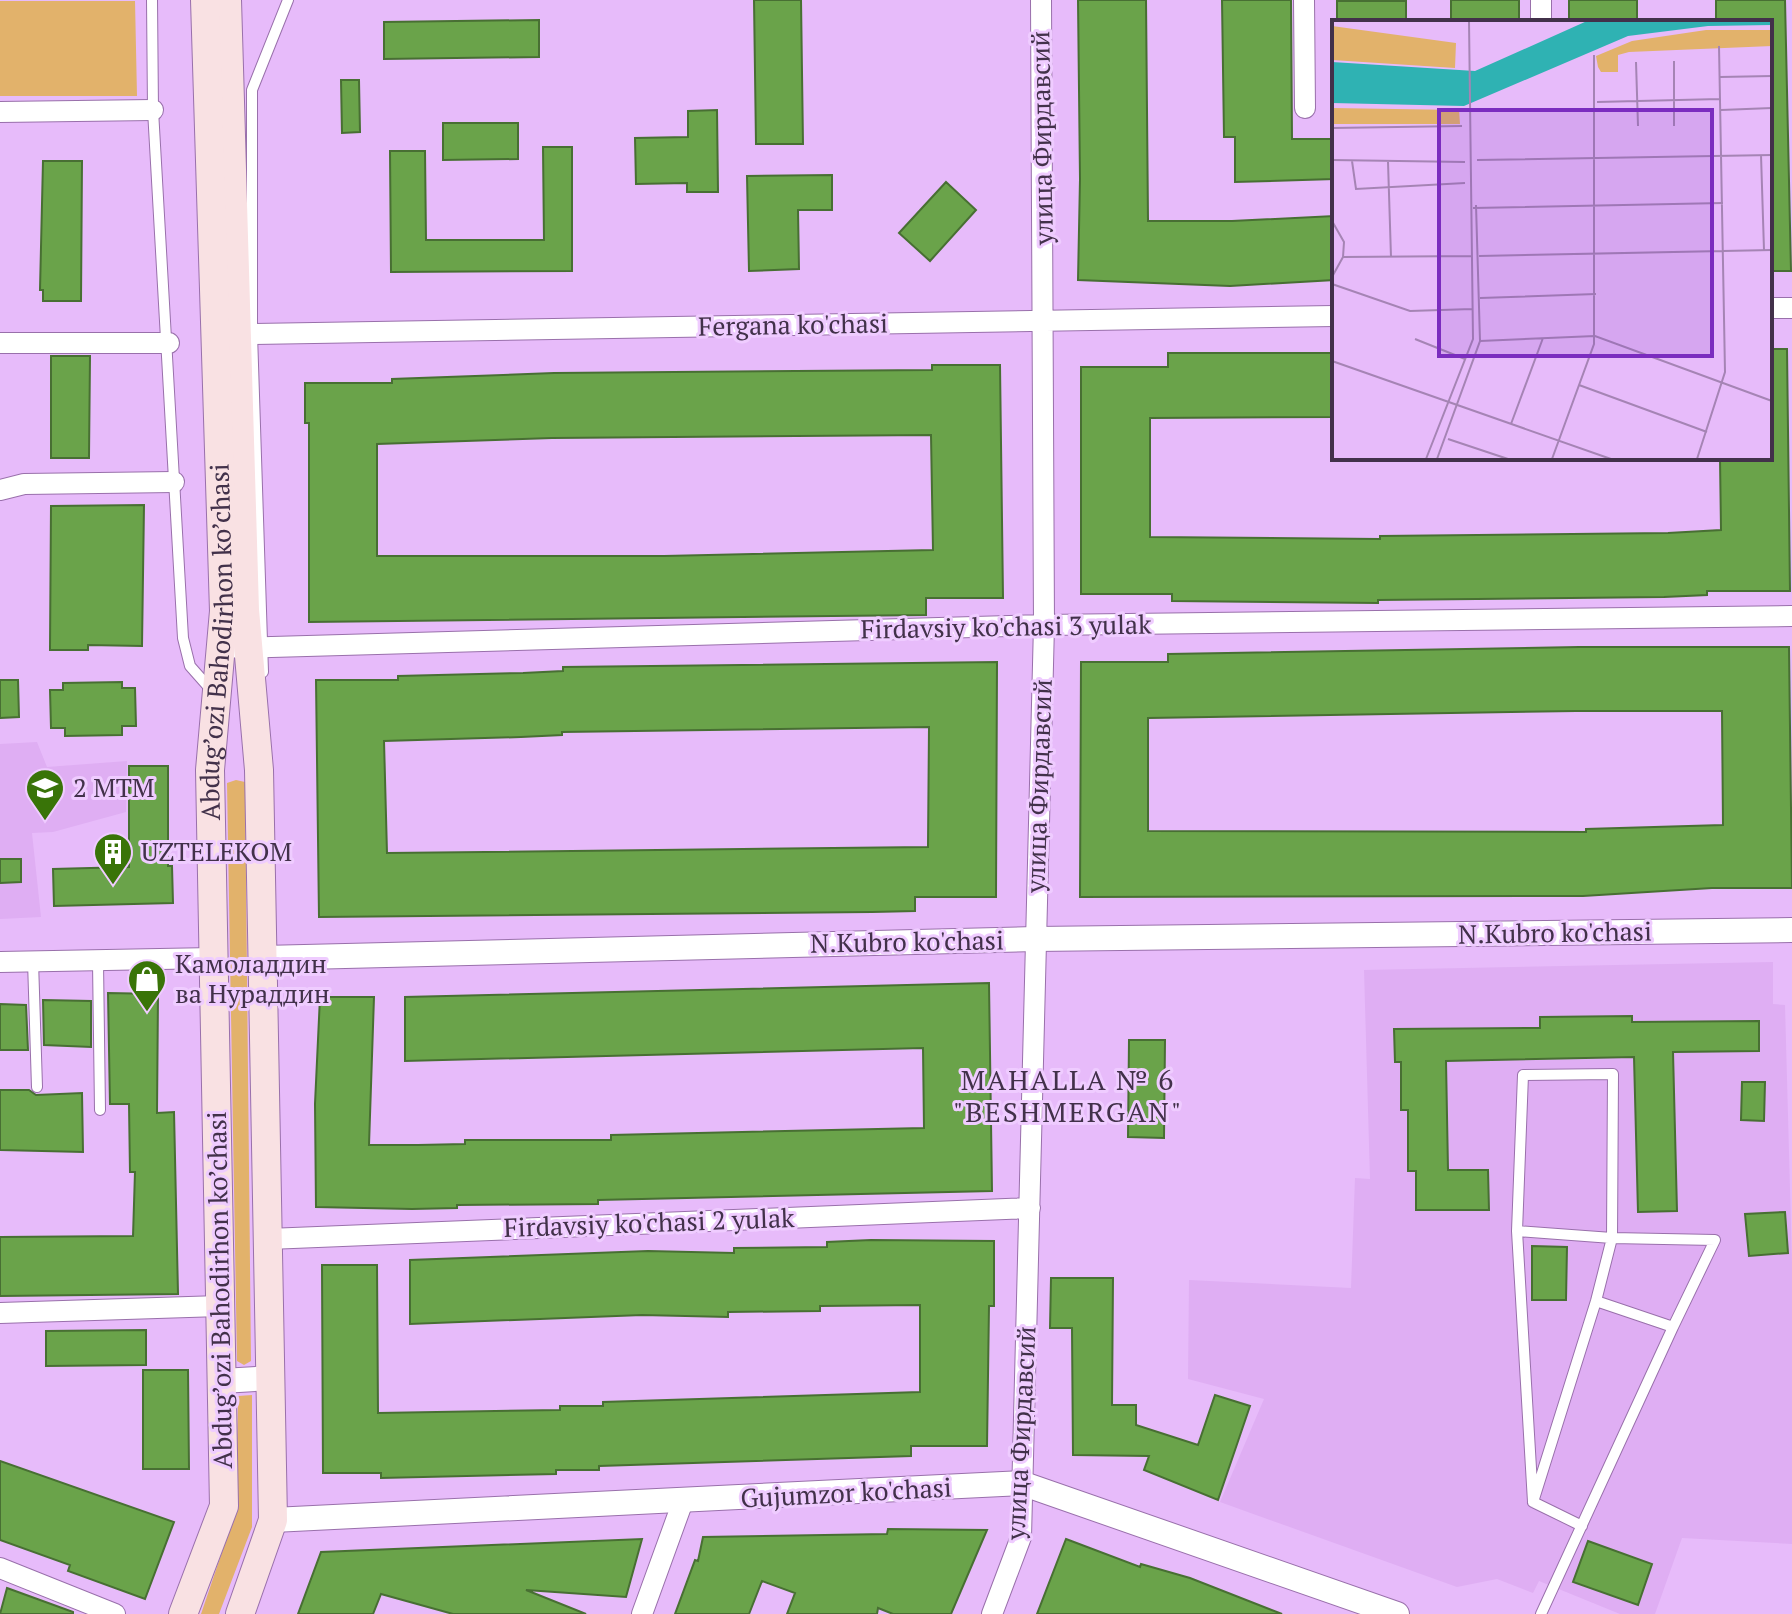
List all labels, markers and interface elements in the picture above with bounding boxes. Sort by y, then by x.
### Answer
inset map [1332,20,1772,460]
street label: улица Фирдавсий [1022,31,1060,246]
street label: Fergana ko'chasi [698,305,888,343]
street label: Abdug’ozi Bahodirhon ko’chasi [192,463,240,821]
street label: Firdavsiy ko'chasi 3 yulak [860,606,1152,646]
street label: улица Фирдавсий [1017,678,1059,895]
school or university icon: 2 MTM [24,767,66,822]
place label: 2 MTM [73,770,154,804]
building icon: UZTELEKOM [92,831,134,886]
place label: UZTELEKOM [141,834,292,868]
street label: N.Kubro ko'chasi [1458,913,1652,951]
street label: N.Kubro ko'chasi [810,922,1004,960]
place label: Камоладдин ва Нураддин [175,946,330,1010]
shop icon: Камоладдин ва Нураддин [126,958,168,1013]
district label: MAHALLA № 6 "BESHMERGAN" [953,1061,1183,1130]
street label: Abdug’ozi Bahodirhon ko’chasi [199,1111,239,1469]
street label: Firdavsiy ko'chasi 2 yulak [503,1200,796,1244]
street label: улица Фирдавсий [997,1325,1043,1542]
street label: Gujumzor ko'chasi [739,1469,952,1515]

